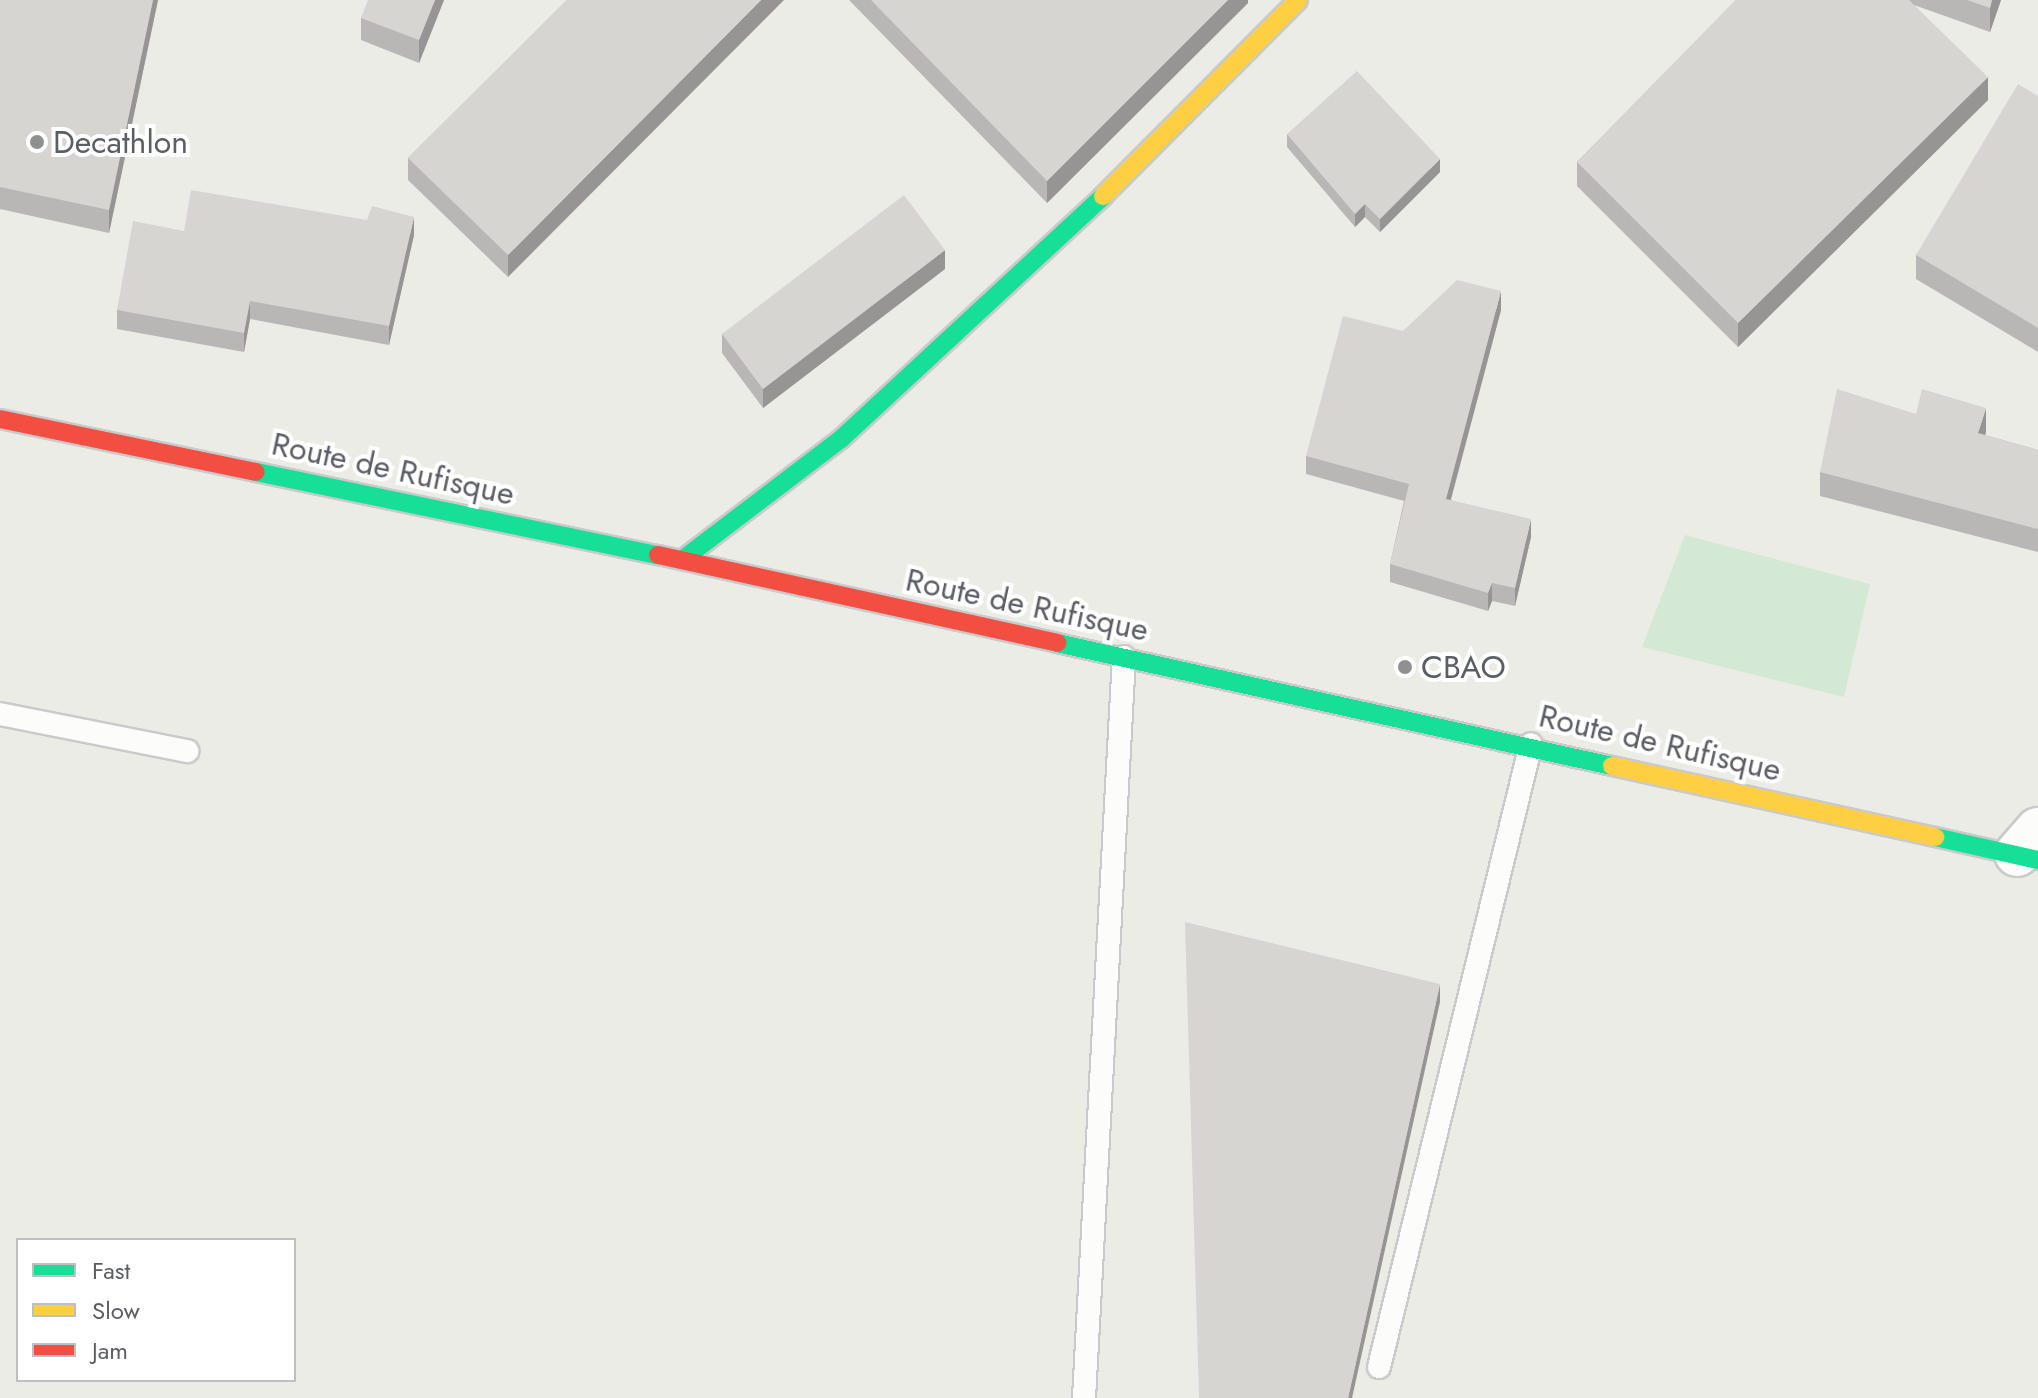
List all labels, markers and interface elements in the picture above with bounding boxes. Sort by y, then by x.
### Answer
place label: Decathlon [53,123,188,161]
marker: Decathlon [28,133,46,151]
street label: Route de Rufisque [268,425,518,513]
street label: Route de Rufisque [902,561,1152,649]
place label: CBAO [1421,648,1506,686]
marker: CBAO [1396,658,1414,676]
street label: Route de Rufisque [1535,697,1785,789]
legend [16,1238,296,1382]
text: Fast [92,1253,130,1288]
text: Slow [92,1293,140,1328]
text: Jam [92,1333,128,1368]

